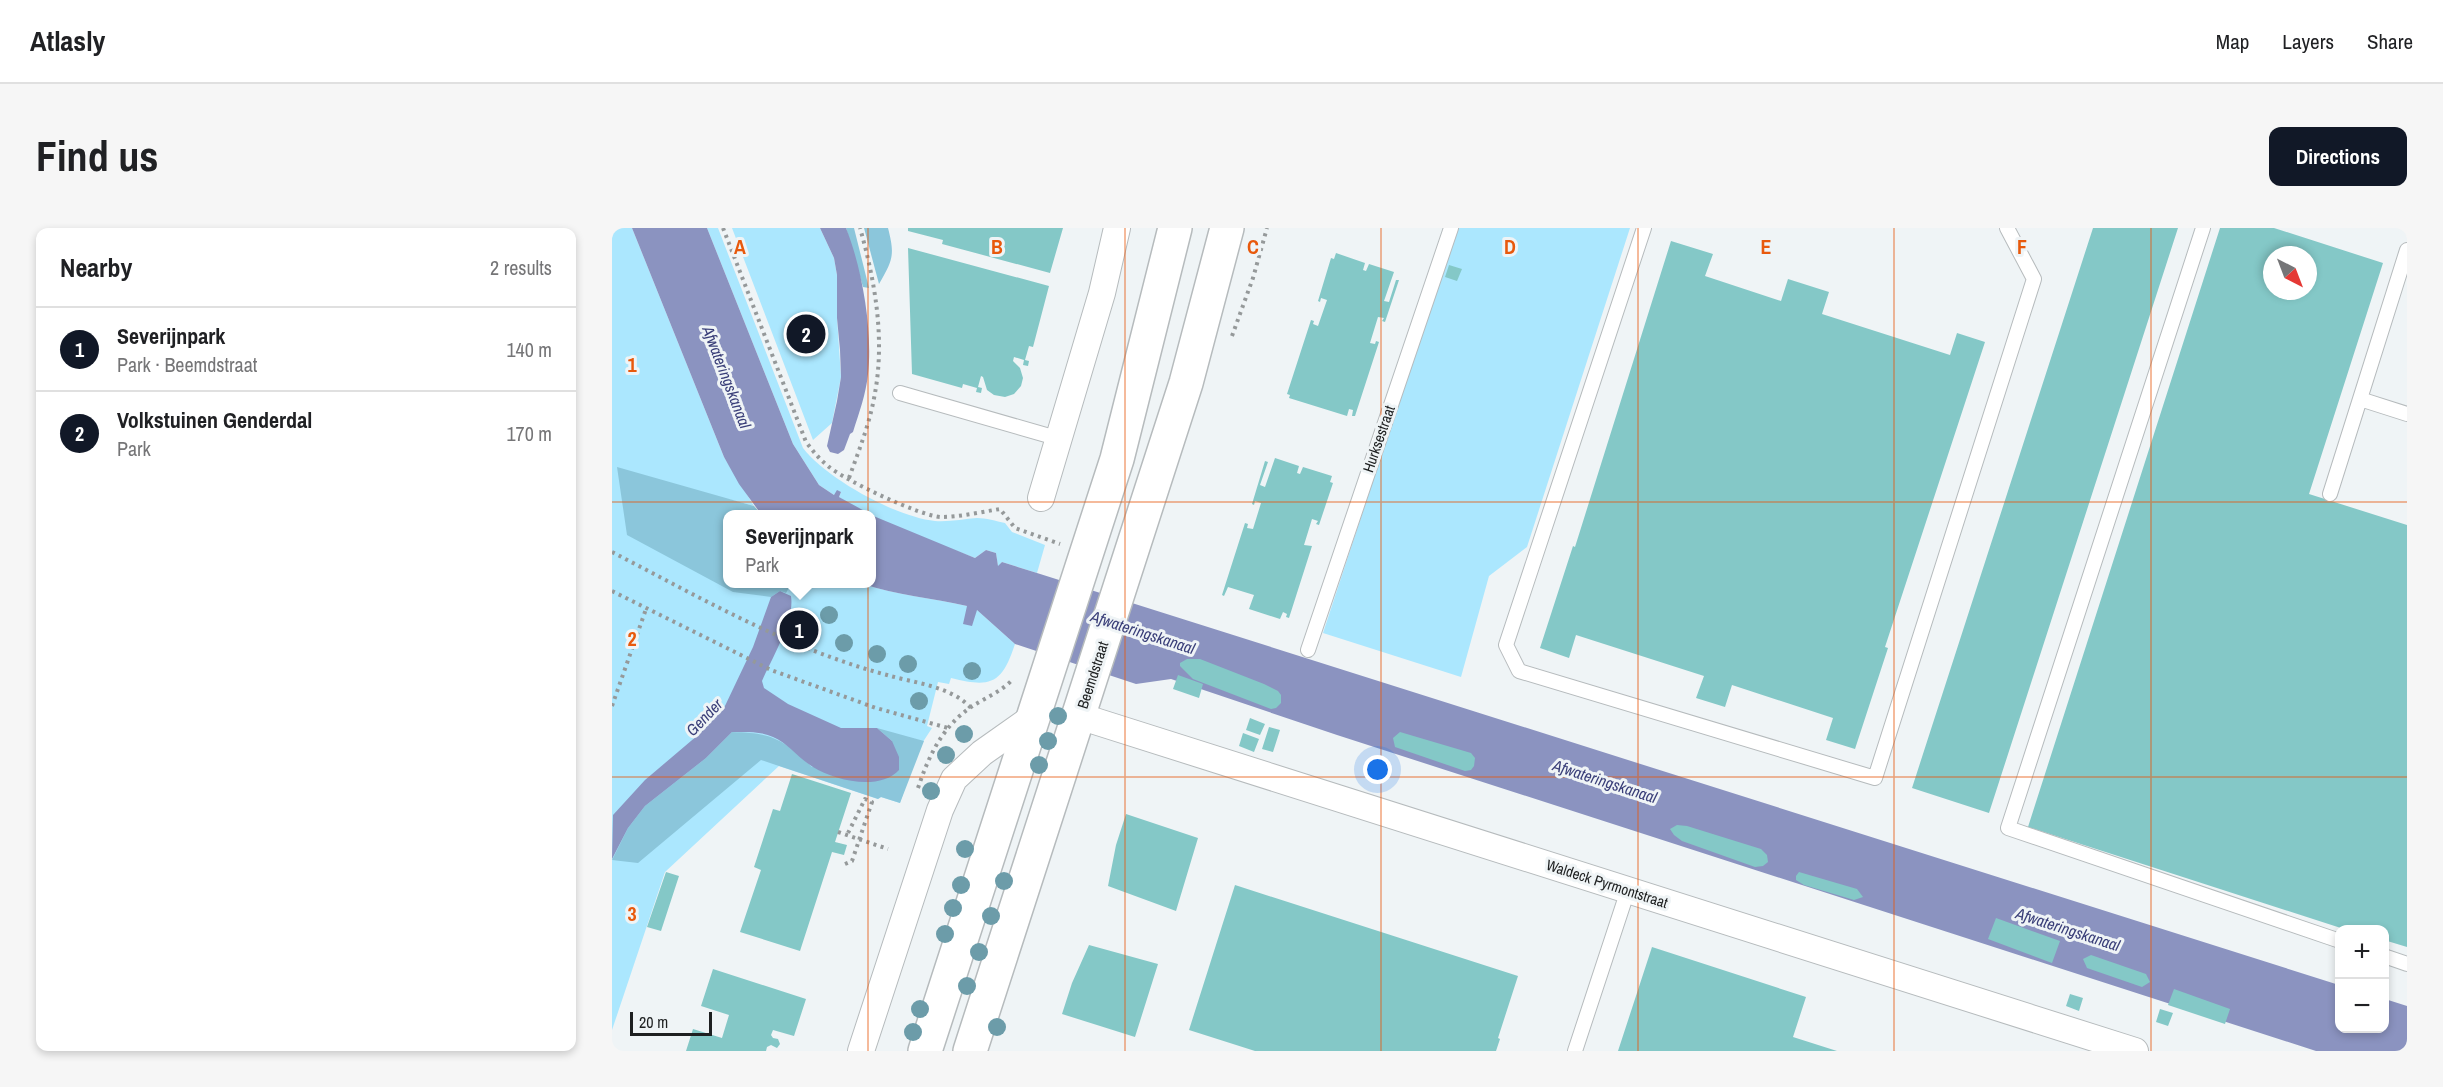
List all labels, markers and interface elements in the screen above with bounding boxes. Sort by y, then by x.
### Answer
text: Atlasly [30,22,105,60]
text: Map [2216,27,2249,56]
text: Layers [2282,27,2334,56]
text: Share [2367,27,2413,56]
button: Directions [2269,127,2407,186]
text: Find us [36,128,158,184]
text: A [734,233,746,260]
text: B [991,233,1003,260]
text: C [1247,233,1259,260]
text: D [1504,233,1516,260]
text: E [1761,233,1772,260]
text: F [2017,233,2027,260]
north arrow [2263,246,2317,300]
text: Nearby [60,250,132,285]
text: 2 results [490,254,552,281]
pin: 2 [786,312,826,356]
text: Severijnpark [117,321,225,351]
water label: Afwateringskanaal [697,322,757,432]
text: 1 [75,336,84,363]
text: 140 m [506,336,552,363]
text: Park · Beemdstraat [117,351,257,378]
text: 1 [627,351,637,378]
street label: Hurksestraat [1357,402,1400,475]
text: Volkstuinen Genderdal [117,405,312,435]
text: 2 [75,420,84,447]
text: 170 m [506,420,552,447]
text: Park [117,435,151,462]
popup [723,510,876,588]
text: Severijnpark [745,521,854,551]
text: Park [745,551,779,578]
water label: Afwateringskanaal [1087,605,1199,659]
pin: 1 [780,608,819,652]
text: 2 [627,625,637,652]
street label: Beemdstraat [1072,638,1113,711]
water label: Gender [681,693,728,740]
water label: Afwateringskanaal [1549,754,1661,808]
your location [1363,755,1392,784]
street label: Waldeck Pyrmontstraat [1544,854,1671,913]
text: 3 [627,900,637,927]
water label: Afwateringskanaal [2012,902,2124,956]
map controls [2335,925,2389,1033]
button: + [2335,925,2389,979]
button: − [2335,979,2389,1033]
scale bar [630,1009,712,1036]
text: 20 m [639,1011,668,1033]

